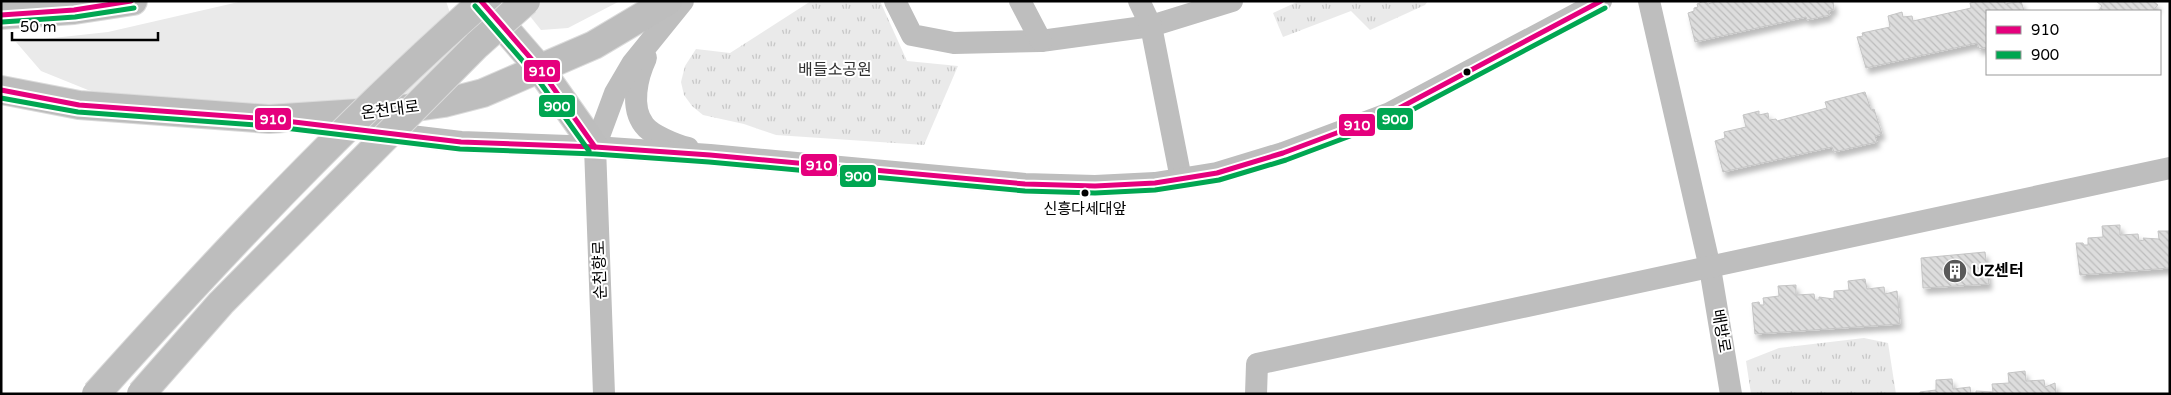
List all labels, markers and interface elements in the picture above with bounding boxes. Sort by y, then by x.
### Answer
scale bar [12,10,159,42]
legend [1986,10,2161,75]
text: 50 m [20,18,57,36]
text: 910 [2031,21,2059,39]
text: 900 [2031,46,2059,64]
line badge: 910 [523,59,561,83]
park label: 배들소공원 [798,60,872,80]
text: 910 [529,63,555,80]
unlabelled marker [1462,67,1472,77]
line badge: 900 [538,94,576,118]
street label: 온천대로 [360,96,421,124]
text: 900 [544,98,570,115]
line badge: 910 [254,107,292,131]
line badge: 900 [1376,107,1414,131]
text: 910 [260,111,286,128]
text: 900 [1382,111,1408,128]
line badge: 910 [1338,113,1376,137]
text: 910 [1344,117,1370,134]
line badge: 910 [800,153,838,177]
text: 910 [806,157,832,174]
line badge: 900 [839,164,877,188]
text: 900 [845,168,871,185]
marker: 신흥다세대앞 [1080,188,1090,198]
place label: 신흥다세대앞 [1044,200,1127,218]
street label: 순천향로 [589,240,611,300]
building icon: UZ센터 [1942,258,1968,284]
place label: UZ센터 [1972,261,2024,281]
street label: 배방로 [1707,308,1735,355]

